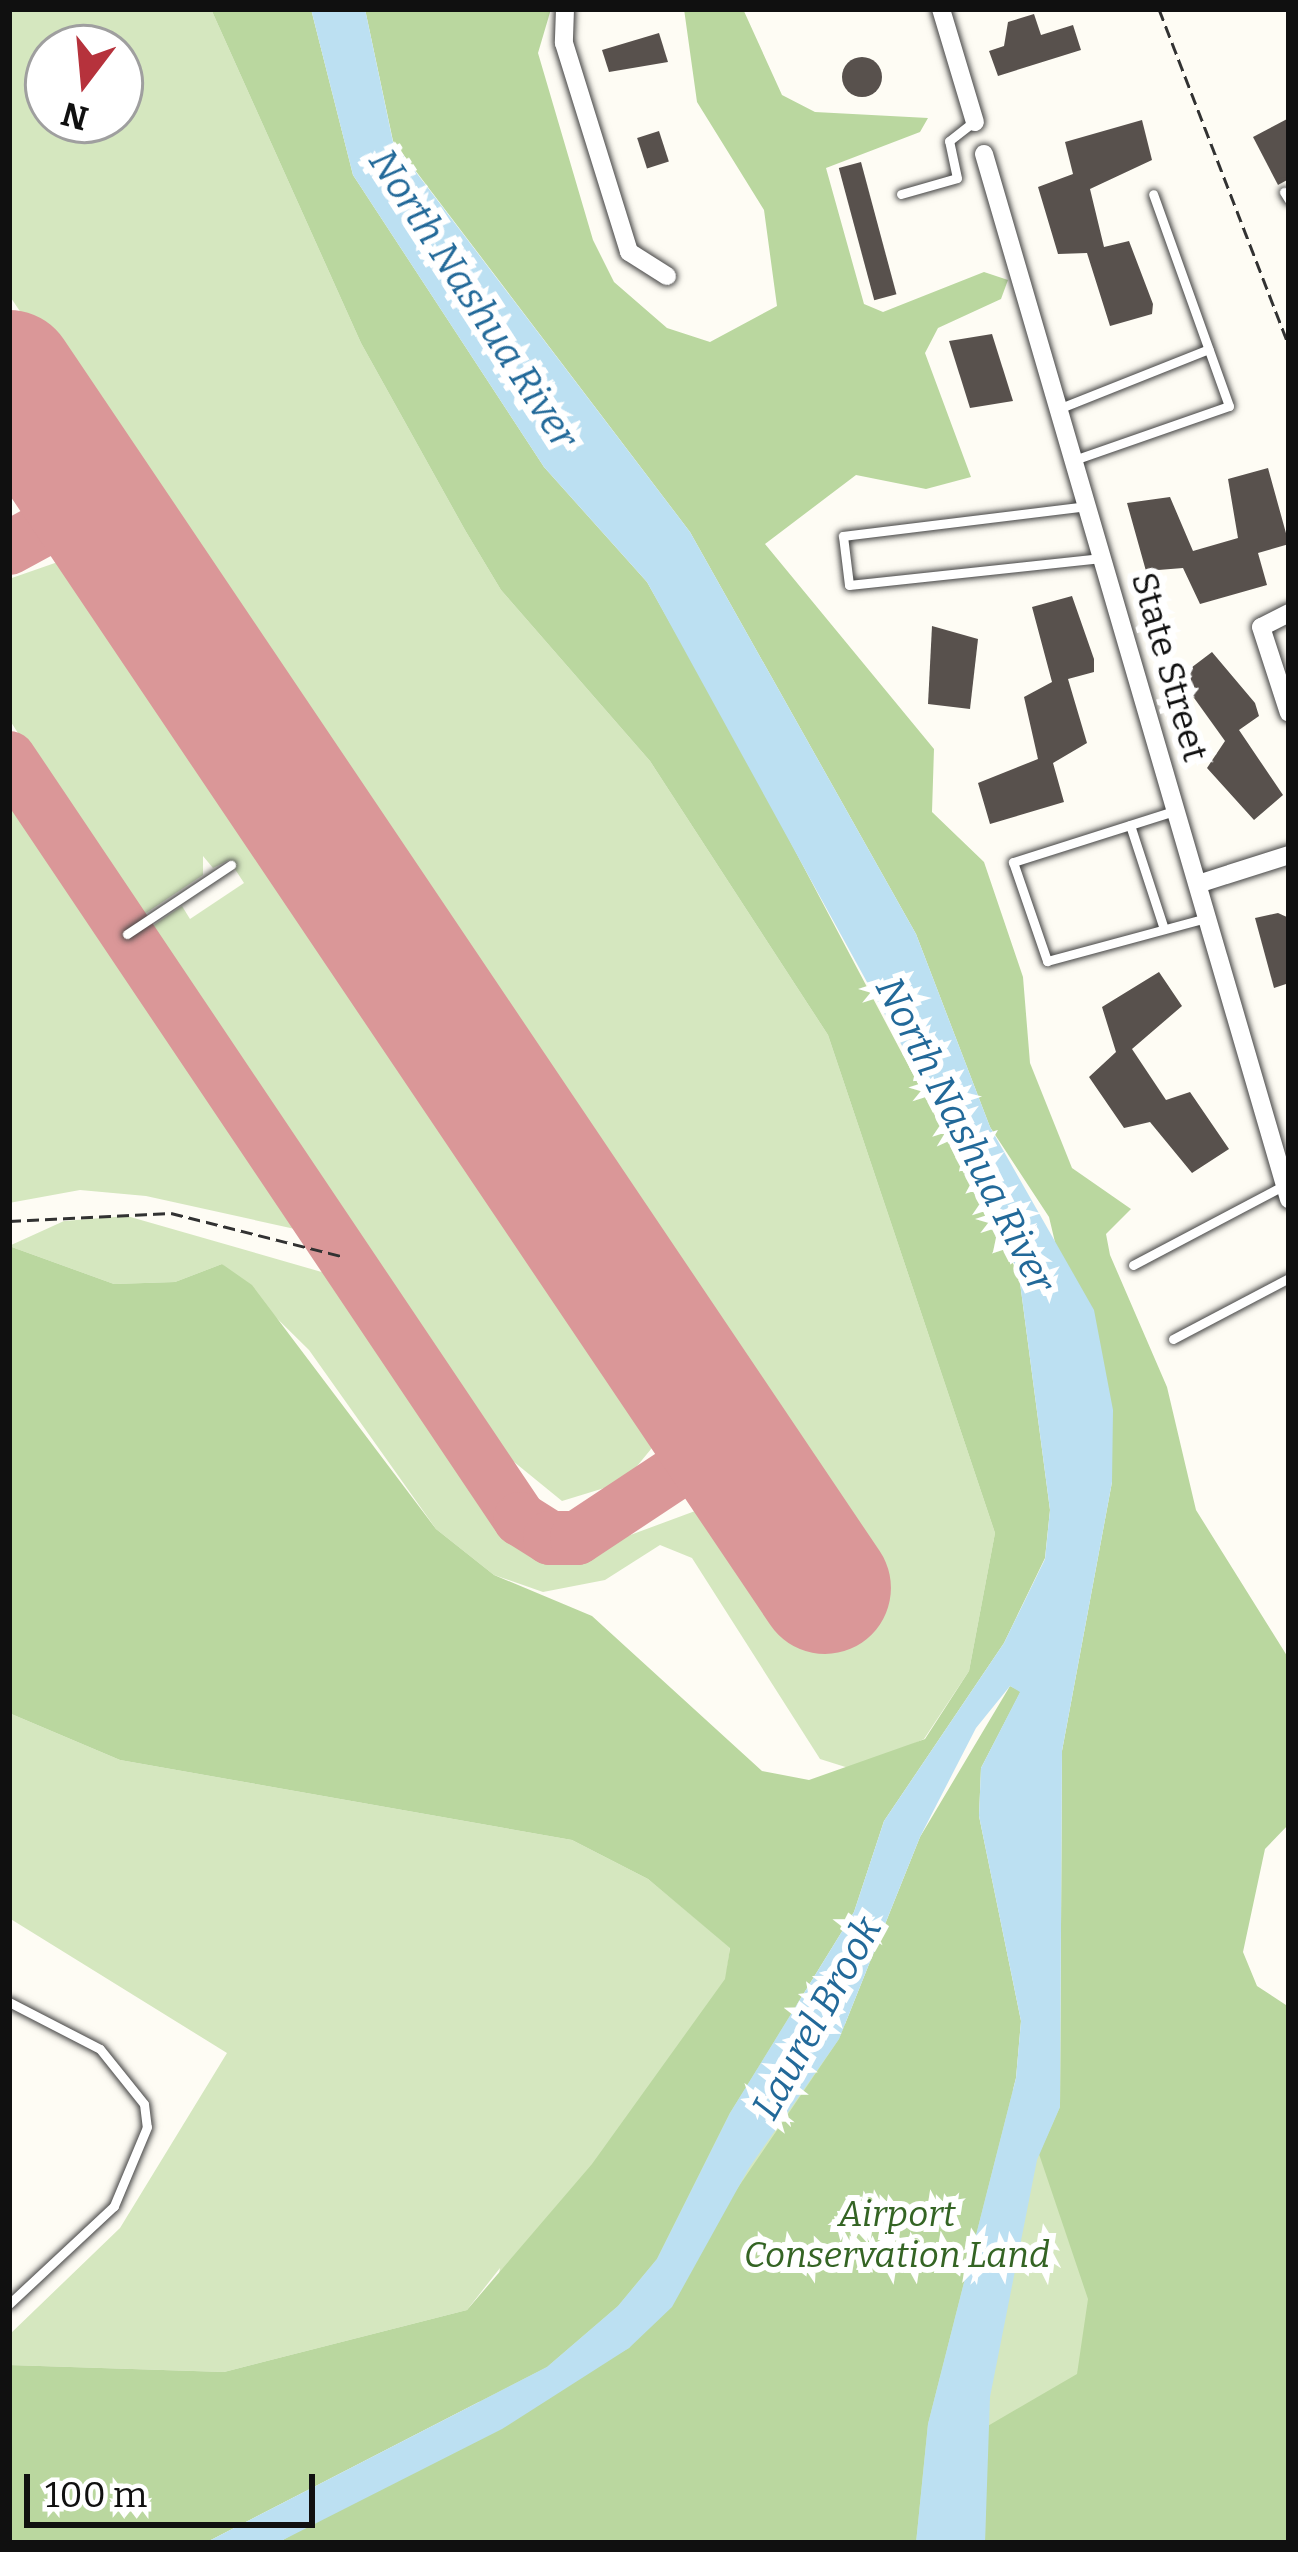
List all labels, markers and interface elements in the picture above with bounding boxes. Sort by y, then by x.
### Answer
north arrow [24,24,144,144]
text: N [57,93,93,138]
water label: North Nashua River [359,141,587,457]
street label: State Street [1121,568,1217,766]
water label: North Nashua River [865,970,1065,1300]
water label: Laurel Brook [742,1909,892,2127]
park label: Airport Conservation Land [744,2192,1050,2277]
scale bar [30,2450,321,2524]
text: 100 m [45,2473,147,2517]

